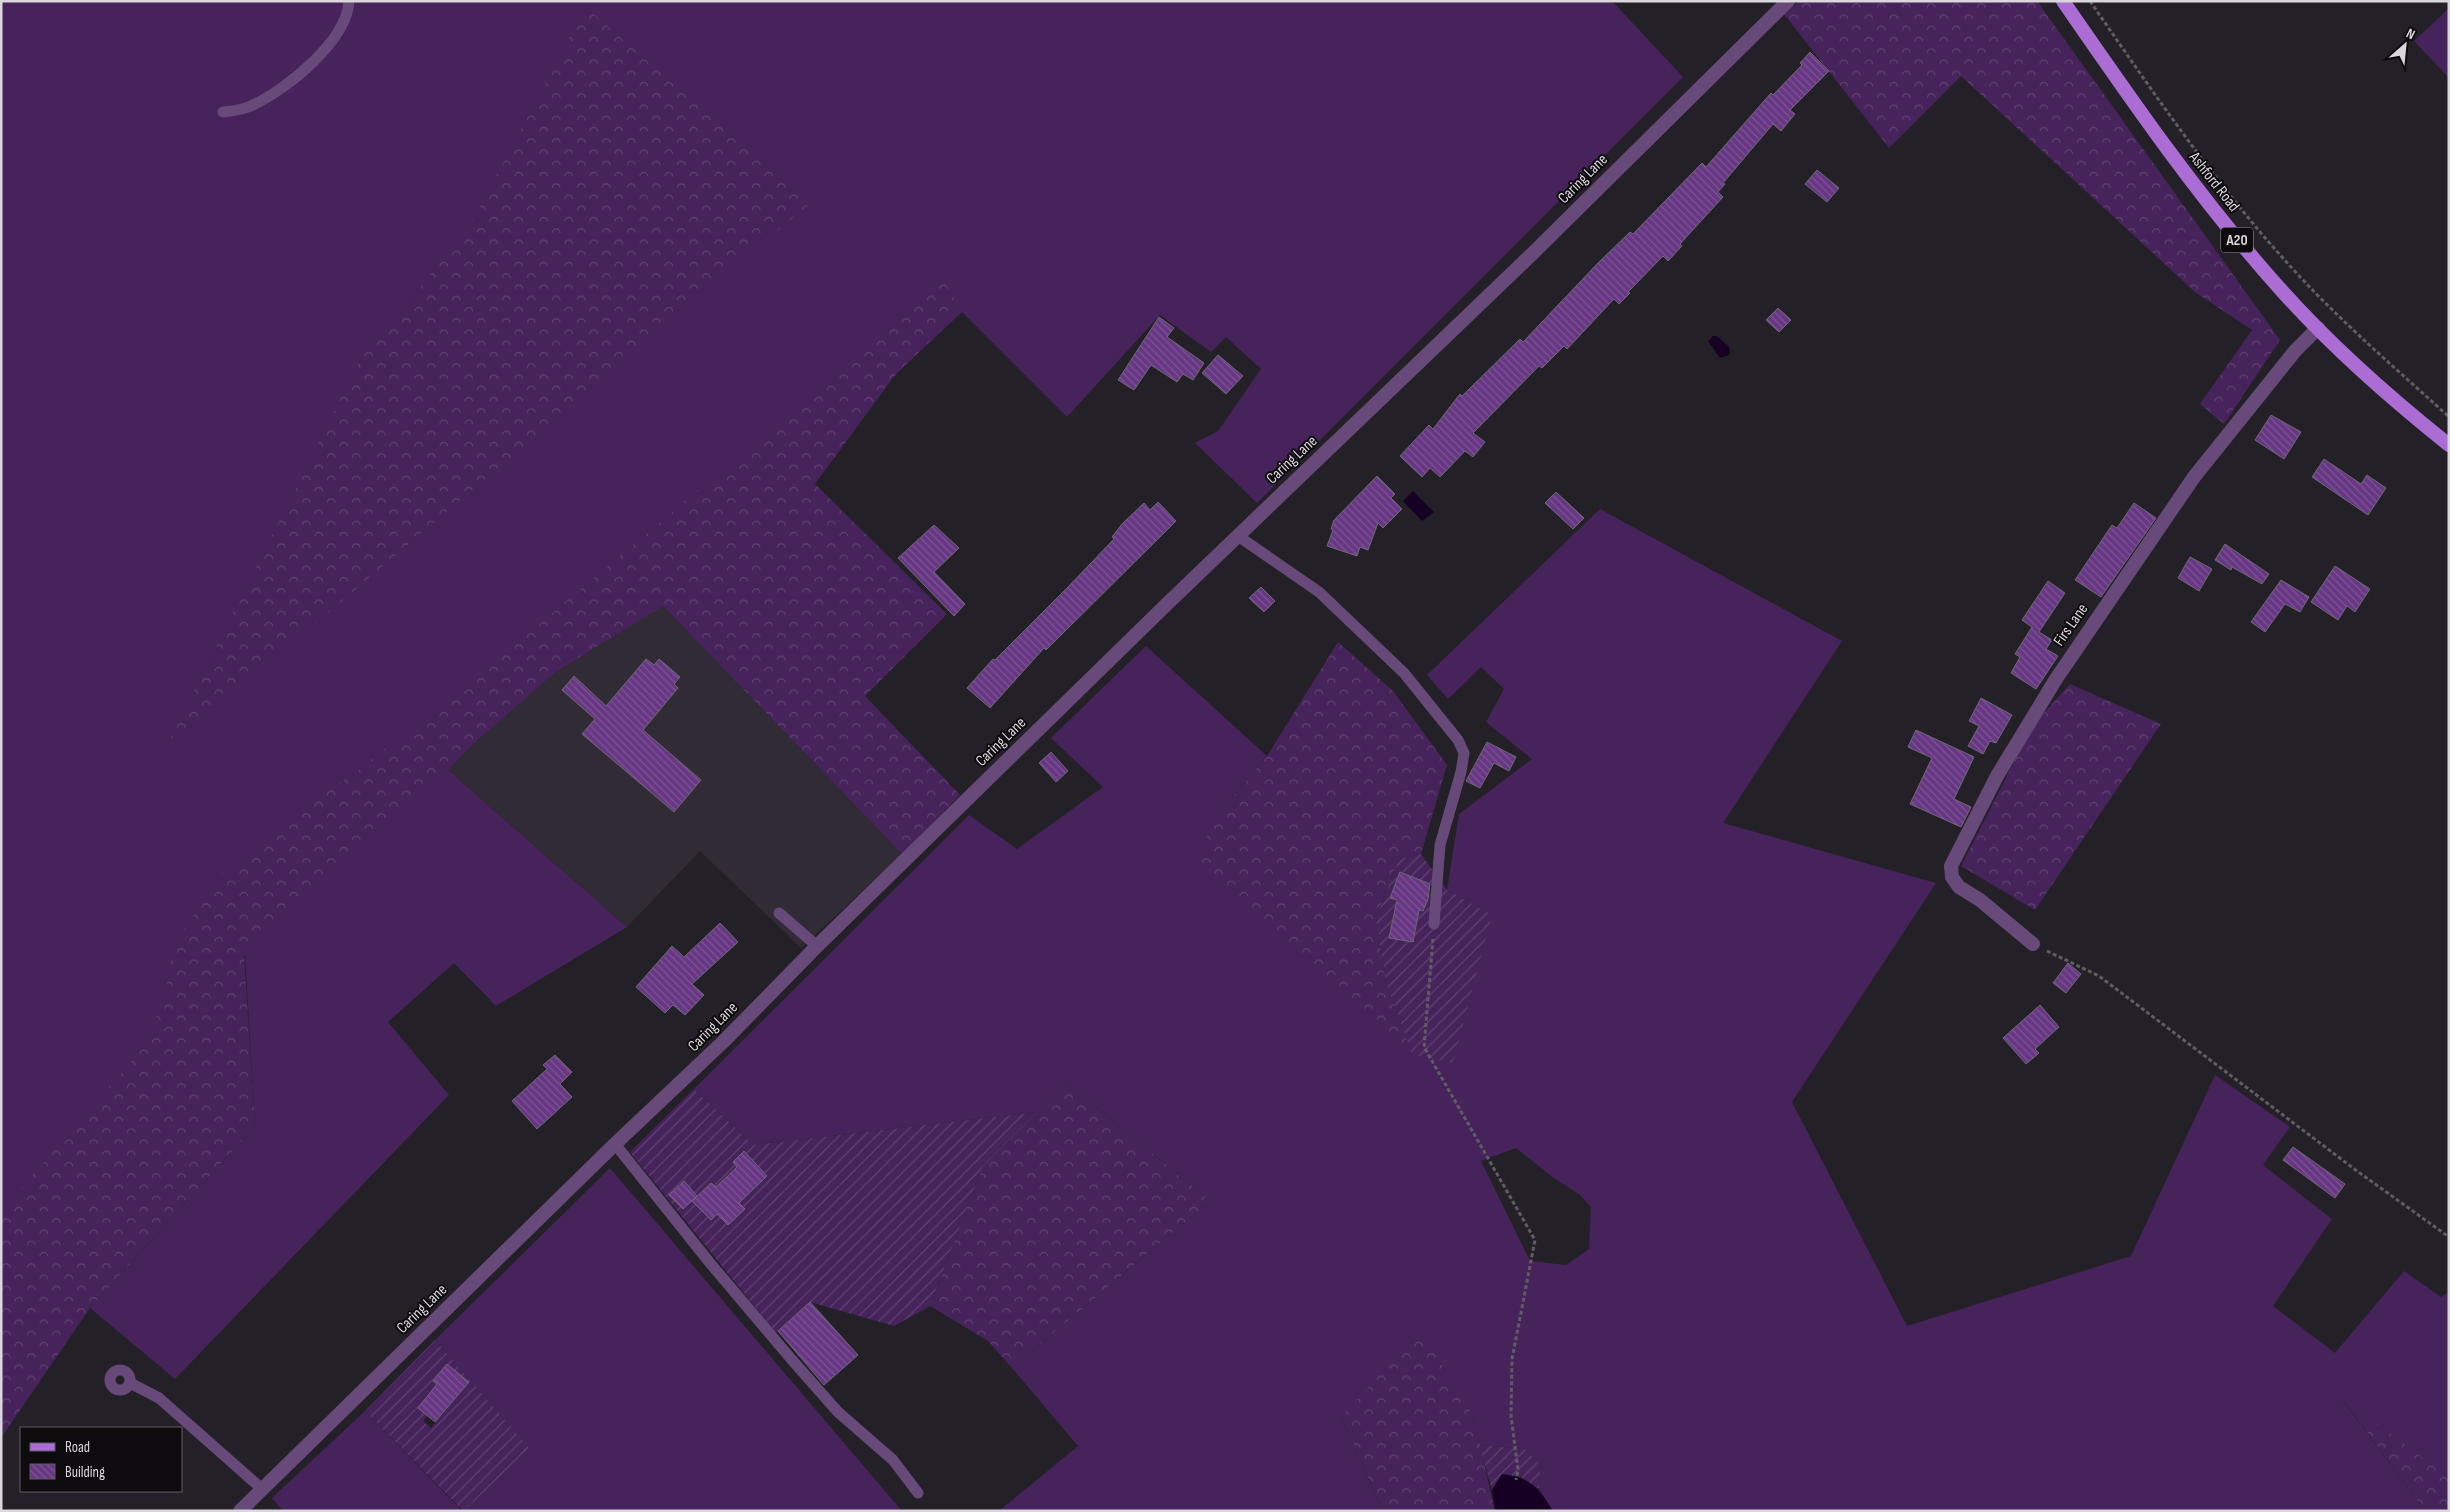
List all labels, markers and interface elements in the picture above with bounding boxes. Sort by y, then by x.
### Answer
north arrow [2380,20,2430,70]
text: N [2403,25,2418,43]
street label: Ashford Road [2184,148,2243,216]
street label: Caring Lane [1554,150,1612,208]
road number: A20 [2221,228,2253,252]
street label: Caring Lane [1263,432,1321,488]
street label: Firs Lane [2050,600,2092,650]
street label: Caring Lane [972,714,1030,770]
street label: Caring Lane [684,998,742,1056]
street label: Caring Lane [393,1281,451,1337]
legend [20,1427,182,1492]
text: Road [65,1438,90,1457]
text: Building [65,1463,105,1482]

